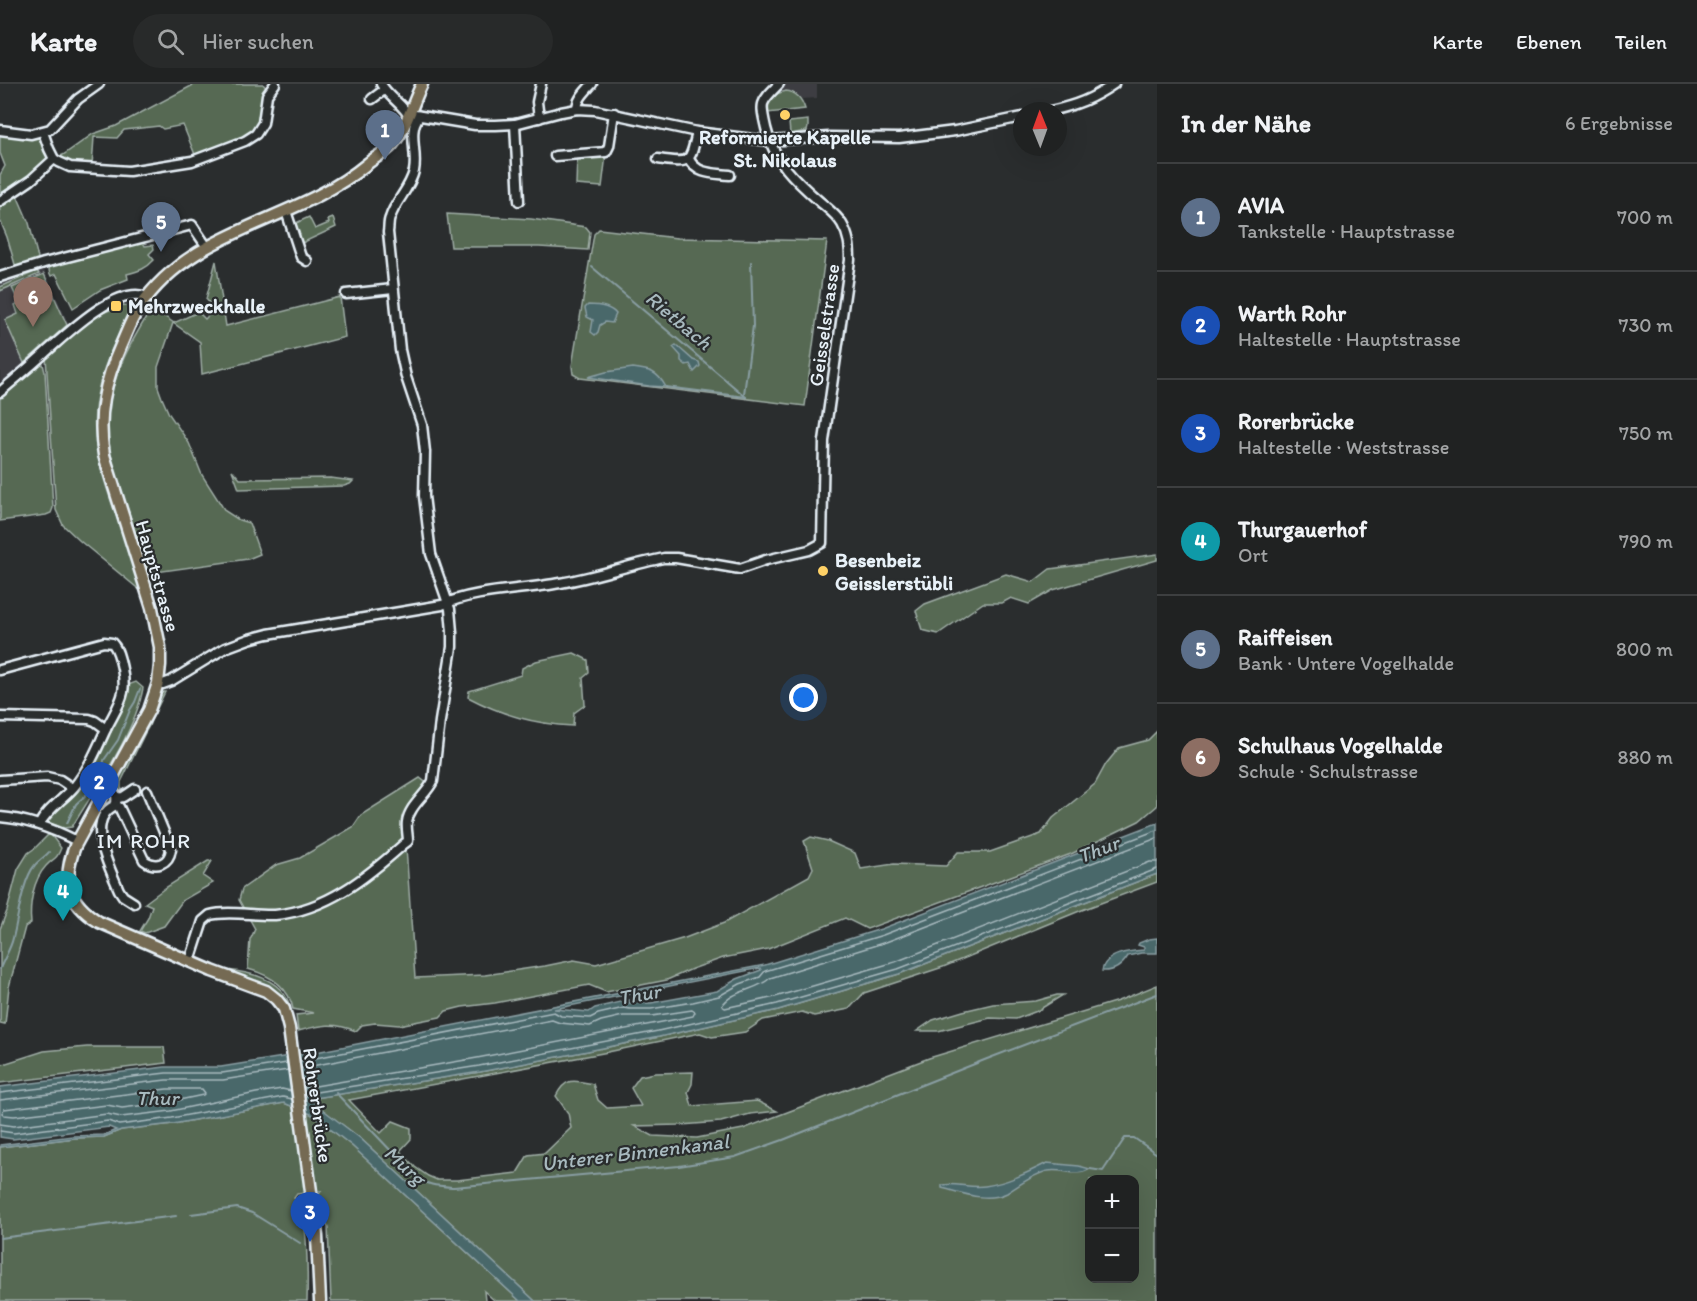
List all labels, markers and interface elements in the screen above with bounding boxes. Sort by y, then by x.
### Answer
search box [133,14,553,68]
text: Karte [30,24,97,58]
icon: search [154,25,187,58]
text: Hier suchen [202,28,314,55]
text: Karte [1433,29,1483,54]
text: Ebenen [1516,29,1582,54]
text: Teilen [1615,29,1667,54]
north arrow [1013,102,1067,156]
text: In der Nähe [1181,107,1311,139]
marker: Reformierte Kapelle St. Nikolaus [778,108,792,122]
pin: 1 [366,110,404,160]
text: 6 Ergebnisse [1565,111,1673,135]
place label: Reformierte Kapelle St. Nikolaus [699,125,871,172]
text: AVIA [1238,192,1284,219]
pin: 5 [142,202,180,252]
text: 1 [1196,205,1205,229]
text: 700 m [1617,205,1673,229]
text: Tankstelle · Hauptstrasse [1238,219,1455,243]
street label: Geisselstrasse [804,262,844,388]
pin: 6 [14,278,52,327]
water label: Rietbach [641,285,718,355]
place label: Mehrzweckhalle [128,294,266,318]
marker: Mehrzweckhalle [109,299,123,313]
text: Warth Rohr [1238,300,1346,327]
text: 2 [1195,313,1206,337]
text: 730 m [1619,313,1673,337]
text: Haltestelle · Hauptstrasse [1238,327,1461,351]
text: Rorerbrücke [1238,408,1354,435]
text: 3 [1195,421,1206,445]
text: 750 m [1619,421,1673,445]
text: Haltestelle · Weststrasse [1238,435,1450,459]
text: Thurgauerhof [1238,516,1367,543]
street label: Hauptstrasse [131,517,185,635]
text: 4 [1194,529,1207,553]
text: 790 m [1619,529,1673,553]
text: Ort [1238,543,1268,567]
place label: Besenbeiz Geisslerstübli [835,548,953,595]
marker: Besenbeiz Geisslerstübli [816,564,830,578]
text: Raiffeisen [1238,624,1333,651]
text: 5 [1195,637,1206,661]
text: 800 m [1616,637,1673,661]
text: Bank · Untere Vogelhalde [1238,651,1454,675]
your location [789,683,818,712]
text: Schulhaus Vogelhalde [1238,732,1443,759]
text: 6 [1195,745,1206,769]
text: 880 m [1617,745,1673,769]
text: Schule · Schulstrasse [1238,759,1418,783]
pin: 2 [80,762,118,812]
district label: IM ROHR [97,828,191,853]
water label: Thur [1074,829,1124,868]
pin: 4 [44,872,82,921]
water label: Thur [616,978,664,1010]
street label: Rohrerbrücke [298,1046,338,1164]
water label: Thur [136,1085,180,1110]
water label: Unterer Binnenkanal [540,1128,732,1176]
water label: Murg [379,1140,433,1192]
map controls [1085,1175,1139,1283]
button: + [1085,1175,1139,1229]
pin: 3 [290,1192,330,1242]
button: − [1085,1229,1139,1283]

